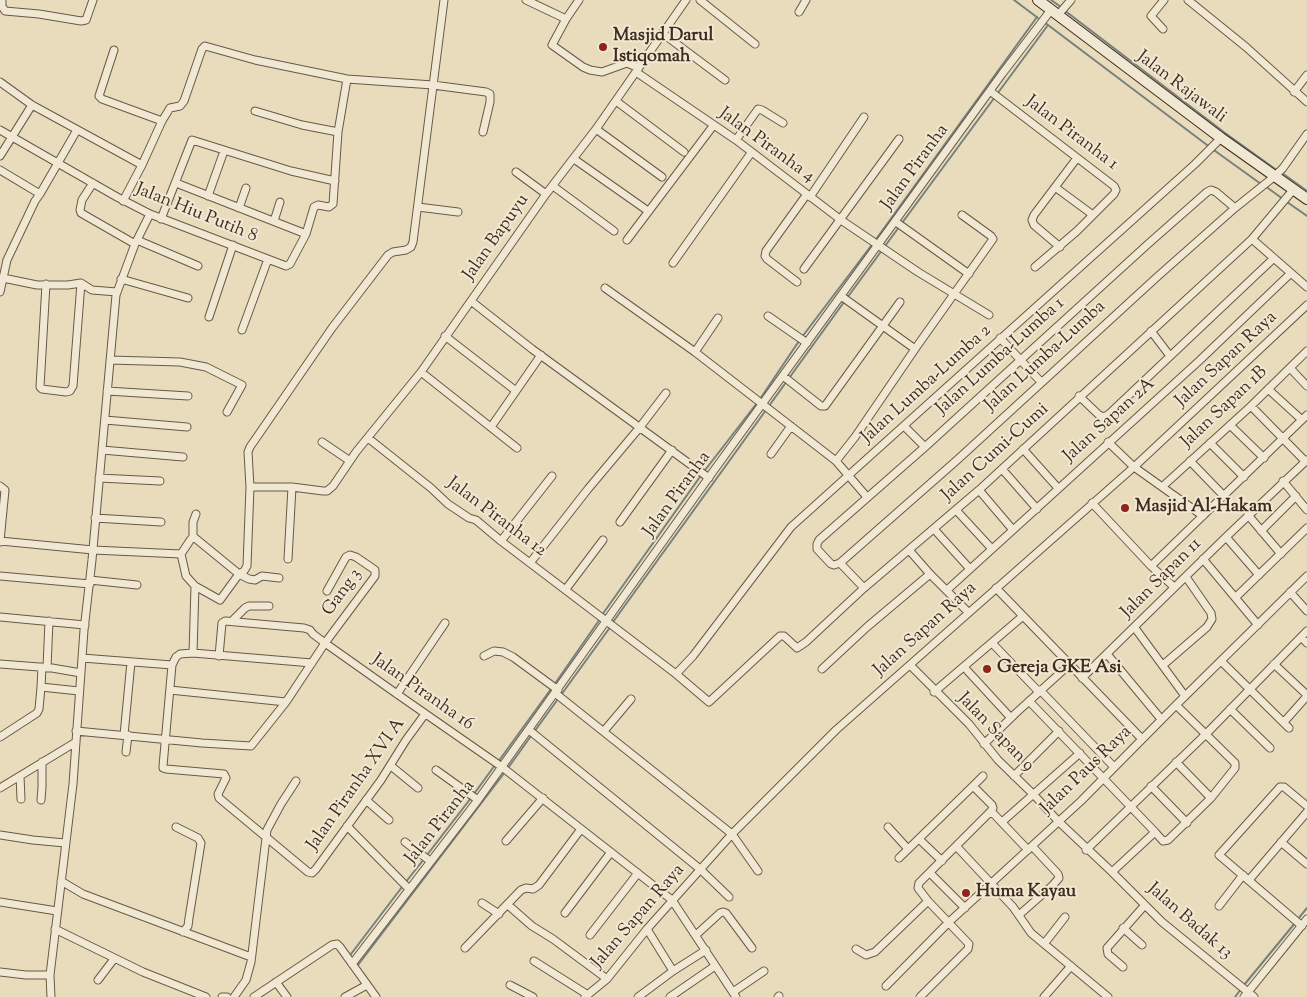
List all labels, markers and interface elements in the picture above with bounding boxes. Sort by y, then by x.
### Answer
place label: Masjid Darul Istiqomah [613,26,713,68]
marker: Masjid Darul Istiqomah [597,41,609,53]
street label: Jalan Rajawali [1132,47,1230,129]
street label: Jalan Piranha 1 [1020,92,1122,176]
street label: Jalan Piranha 4 [714,104,818,188]
street label: Jalan Piranha [878,121,954,215]
street label: Jalan Hiu Putih 8 [132,180,260,248]
street label: Jalan Bapuyu [459,191,535,285]
street label: Jalan Lumba-Lumba 1 [932,294,1070,420]
street label: Jalan Lumba-Lumba [981,297,1111,417]
street label: Jalan Sapan Raya [1172,307,1282,413]
street label: Jalan Lumba-Lumba 2 [858,321,996,449]
street label: Jalan Sapan 1B [1177,362,1273,454]
street label: Jalan Sapan 2A [1060,374,1160,468]
street label: Jalan Cumi-Cumi [938,399,1054,507]
street label: Jalan Piranha [640,448,716,542]
street label: Jalan Piranha 12 [442,474,550,562]
place label: Masjid Al-Hakam [1135,497,1272,519]
marker: Masjid Al-Hakam [1119,502,1131,514]
street label: Jalan Sapan 11 [1117,534,1207,624]
street label: Gang 3 [319,565,367,621]
street label: Jalan Sapan Raya [870,578,982,682]
street label: Jalan Piranha 16 [367,650,477,736]
place label: Gereja GKE Asi [997,658,1122,680]
marker: Gereja GKE Asi [981,663,993,675]
street label: Jalan Sapan 9 [952,689,1038,777]
street label: Jalan Piranha XVI A [303,714,411,856]
street label: Jalan Paus Raya [1037,722,1137,820]
street label: Jalan Piranha [401,777,481,869]
street label: Jalan Sapan Raya [588,860,690,974]
street label: Jalan Badak 13 [1142,879,1236,965]
place label: Huma Kayau [976,882,1076,904]
marker: Huma Kayau [960,887,972,899]

